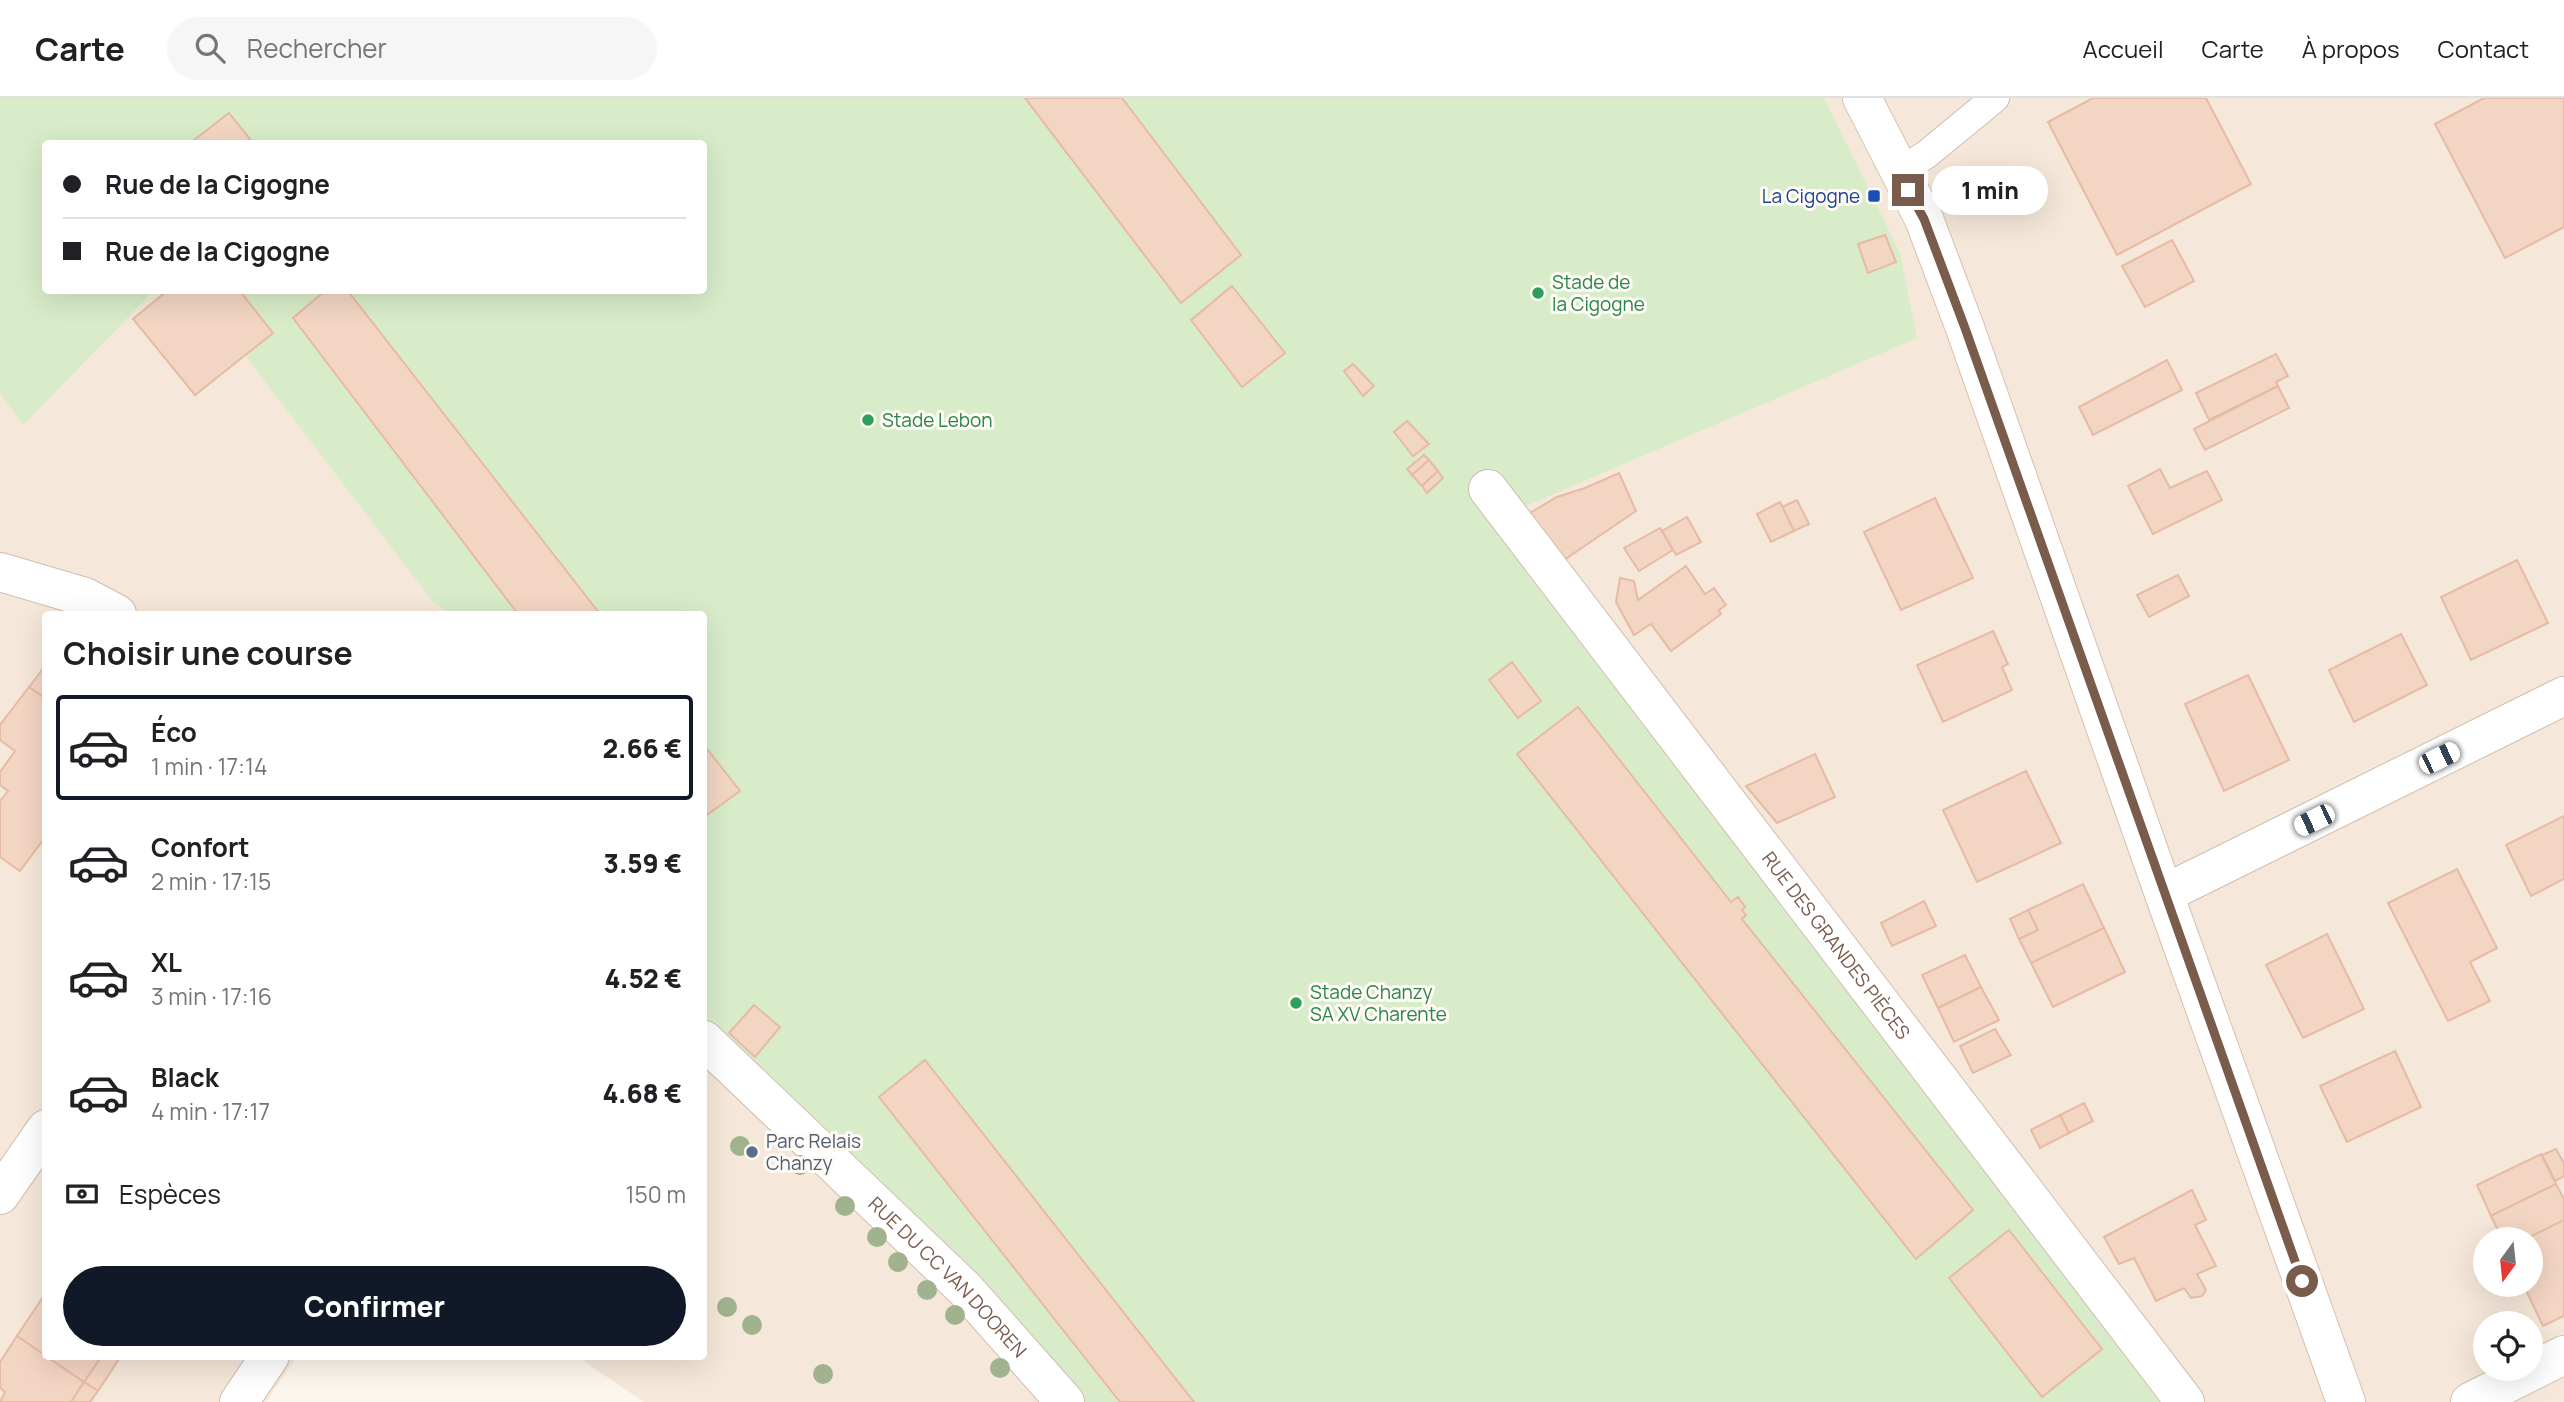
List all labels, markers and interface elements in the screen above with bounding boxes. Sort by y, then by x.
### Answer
search box [167,17,657,80]
text: Carte [35,26,125,71]
icon: search [191,29,229,67]
text: Rechercher [247,30,387,66]
text: Accueil [2083,32,2163,65]
text: Carte [2201,32,2264,65]
text: À propos [2302,32,2400,65]
text: Contact [2438,32,2529,65]
text: Rue de la Cigogne [105,166,330,202]
callout: 1 min [1932,166,2048,214]
route end [1892,174,1924,206]
text: 1 min [1961,174,2019,206]
place label: La Cigogne [1762,183,1860,209]
marker: La Cigogne [1866,188,1882,204]
text: Rue de la Cigogne [105,233,330,269]
place label: Stade de la Cigogne [1552,269,1645,317]
marker: Stade de la Cigogne [1530,285,1546,301]
place label: Stade Lebon [882,407,993,433]
marker: Stade Lebon [860,412,876,428]
text: Choisir une course [63,631,353,675]
text: Éco [151,714,197,750]
icon: car [67,716,130,779]
text: 2.66 € [602,730,682,766]
car [2416,739,2463,777]
text: 1 min · 17:14 [151,750,267,782]
car [2291,801,2338,839]
text: Confort [151,829,250,865]
icon: car [67,831,130,894]
text: 3.59 € [604,845,682,881]
street label: RUE DES GRANDES PIÈCES [1756,846,1916,1045]
text: 2 min · 17:15 [151,865,271,897]
text: XL [151,944,182,980]
icon: car [67,946,130,1009]
text: 4.52 € [605,960,682,996]
place label: Stade Chanzy SA XV Charente [1310,979,1447,1027]
text: 3 min · 17:16 [151,980,272,1012]
marker: Stade Chanzy SA XV Charente [1288,995,1304,1011]
text: Black [151,1059,219,1095]
icon: car [67,1061,130,1124]
text: 4.68 € [603,1075,682,1111]
text: 4 min · 17:17 [151,1095,270,1127]
place label: Parc Relais Chanzy [766,1128,861,1176]
marker: Parc Relais Chanzy [744,1144,760,1160]
icon: cash [63,1175,101,1213]
text: Espèces [119,1176,221,1212]
text: 150 m [626,1178,686,1210]
street label: RUE DU CC VAN DOOREN [863,1191,1033,1363]
north arrow [2473,1227,2543,1297]
map controls [2473,1227,2543,1381]
route start [2286,1265,2318,1297]
button: Confirmer [63,1266,686,1346]
button: locate [2473,1311,2543,1381]

